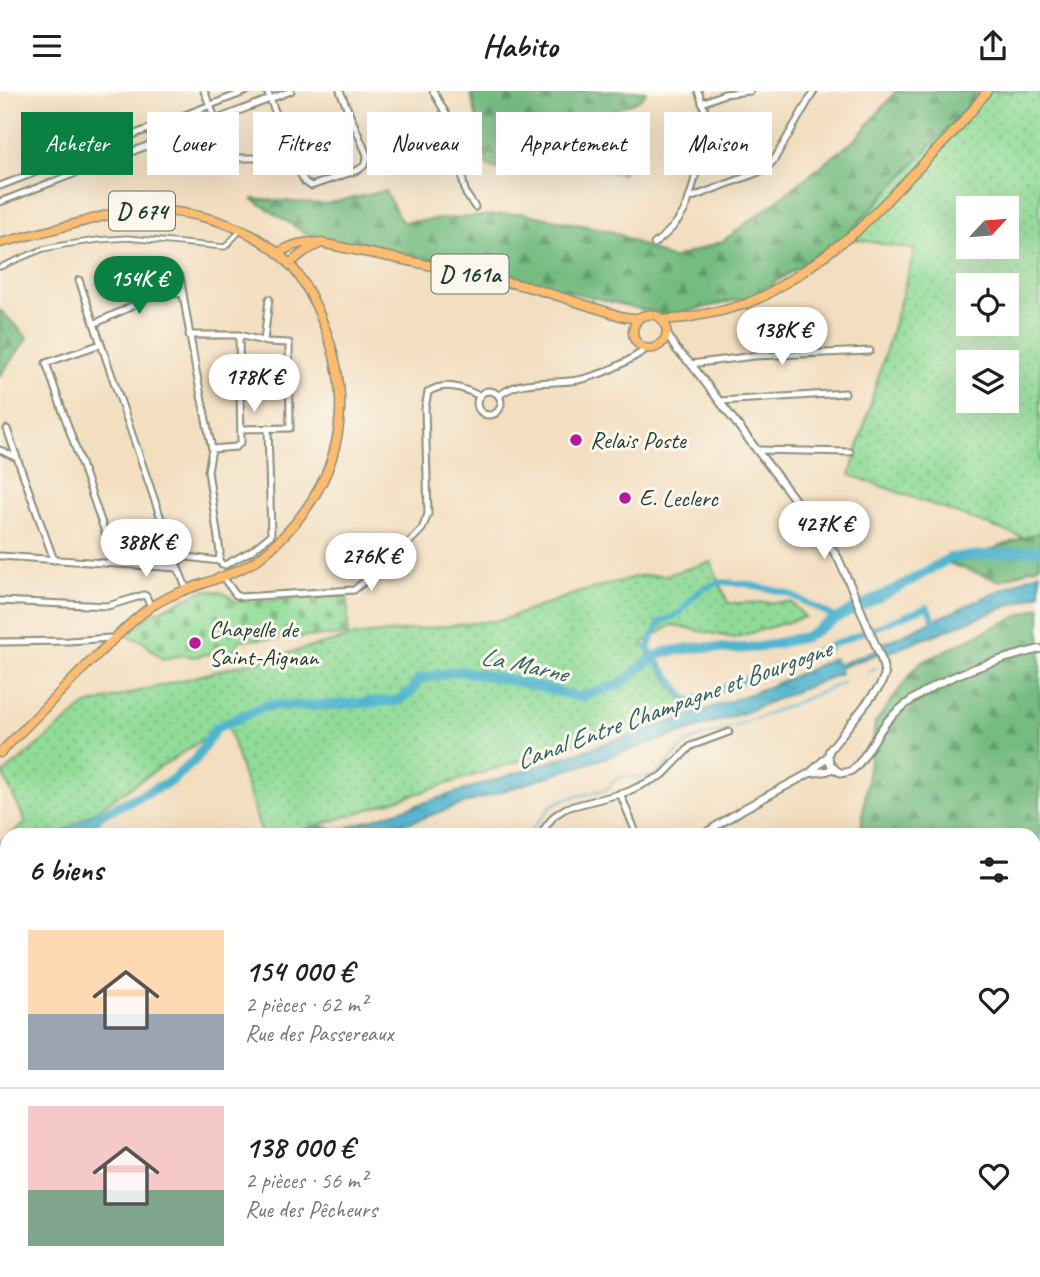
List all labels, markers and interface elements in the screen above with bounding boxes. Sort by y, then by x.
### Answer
text: Habito [482,25,558,66]
icon: menu [28,27,66,65]
icon: share [974,27,1012,65]
chip: Acheter [21,112,133,175]
chip: Louer [147,112,239,175]
chip: Filtres [253,112,353,175]
chip: Nouveau [367,112,482,175]
chip: Appartement [496,112,650,175]
chip: Maison [664,112,772,175]
road number: D 674 [109,191,175,231]
north arrow [956,196,1018,259]
map controls [956,196,1019,413]
road number: D 161a [432,255,508,293]
pin: 154K € [82,257,196,316]
text: 154K € [110,264,168,293]
button: locate [956,273,1019,336]
pin: 138K € [725,307,839,367]
text: 138K € [753,315,811,344]
button: layers [956,350,1019,413]
pin: 178K € [197,355,311,414]
text: 178K € [225,362,283,391]
place label: Relais Poste [590,425,688,455]
marker: Relais Poste [568,432,584,448]
place label: E. Leclerc [639,483,719,513]
marker: E. Leclerc [617,490,633,506]
pin: 427K € [767,501,881,561]
text: 427K € [795,509,853,538]
pin: 388K € [89,519,203,579]
text: 388K € [117,527,175,556]
pin: 276K € [314,533,428,593]
text: 276K € [341,541,401,570]
place label: Chapelle de Saint-Aignan [209,614,319,672]
water label: Canal Entre Champagne et Bourgogne [511,631,838,777]
marker: Chapelle de Saint-Aignan [187,635,203,651]
water label: La Marne [478,639,574,690]
text: 6 biens [28,851,103,889]
icon: filters [975,851,1013,889]
text: 154 000 € [245,952,354,990]
icon: home [84,958,168,1042]
icon: heart [975,981,1013,1019]
text: 2 pièces · 62 m² [245,990,367,1019]
text: Rue des Passereaux [245,1019,393,1048]
text: 138 000 € [245,1128,354,1166]
icon: home [84,1134,168,1218]
icon: heart [975,1157,1013,1195]
text: 2 pièces · 56 m² [245,1166,367,1195]
text: Rue des Pêcheurs [245,1195,377,1224]

